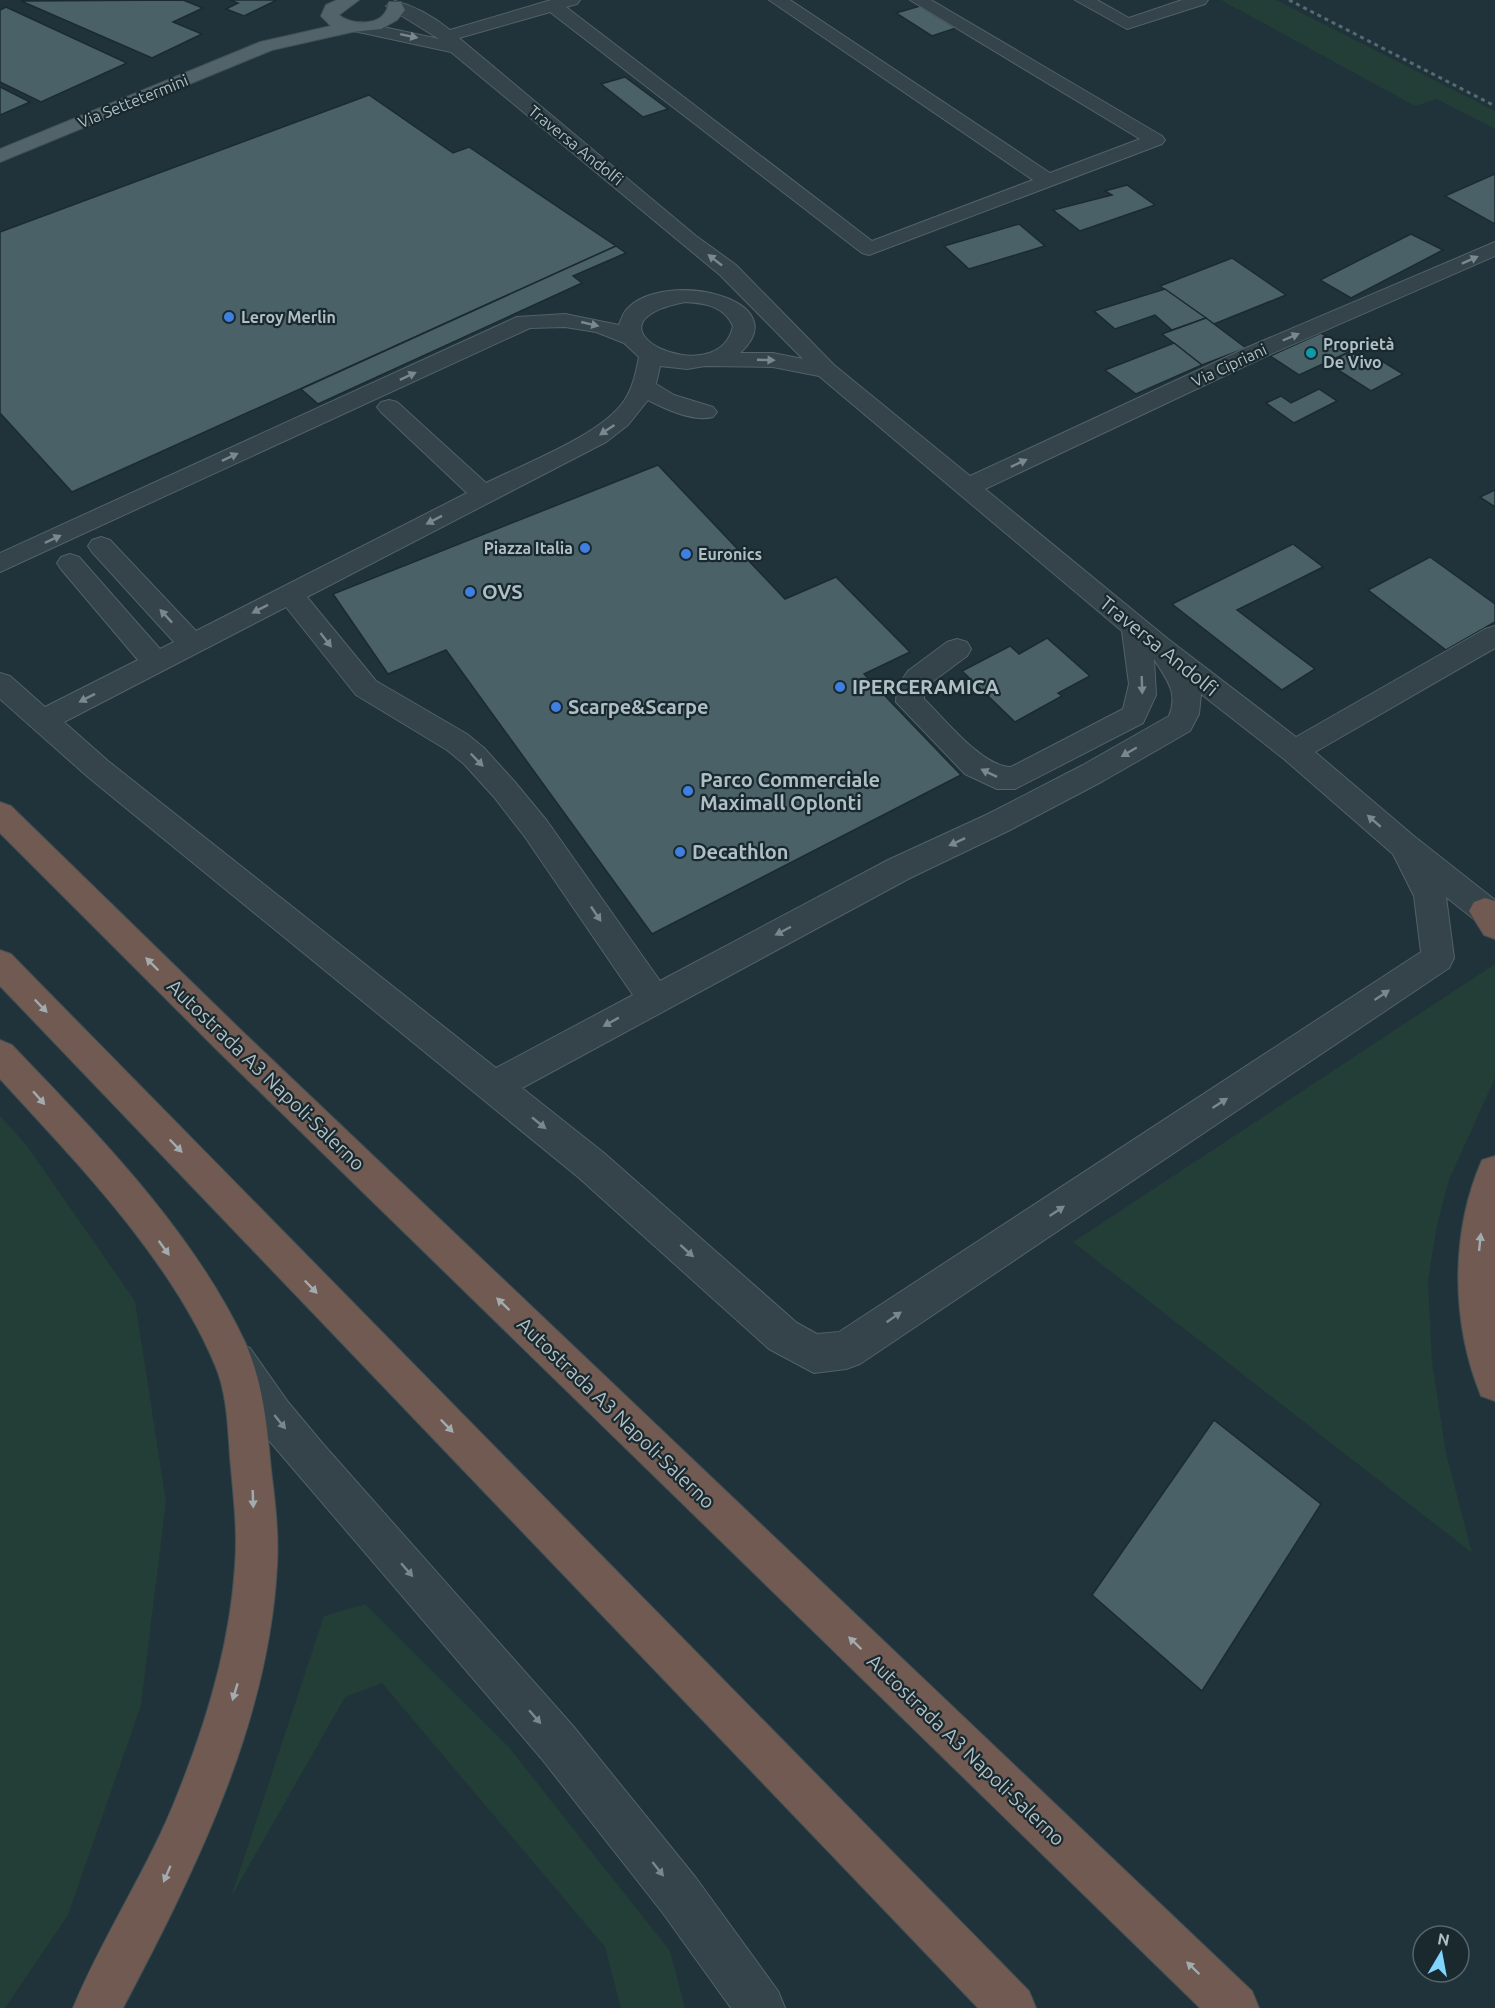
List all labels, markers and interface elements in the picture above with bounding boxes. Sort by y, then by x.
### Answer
one-way arrow [400,32,418,42]
street label: Via Settetermini [75,71,191,131]
street label: Traversa Andolfi [525,101,627,189]
one-way arrow [707,254,723,266]
one-way arrow [1462,255,1479,264]
place label: Leroy Merlin [241,308,336,326]
marker: Leroy Merlin [222,310,236,324]
one-way arrow [581,320,600,329]
one-way arrow [1283,332,1301,342]
place label: Proprietà De Vivo [1323,335,1394,371]
street label: Via Cipriani [1189,340,1269,390]
marker: Proprietà De Vivo [1304,346,1318,360]
one-way arrow [757,355,776,365]
one-way arrow [399,372,416,381]
one-way arrow [599,424,615,435]
one-way arrow [222,453,239,462]
one-way arrow [1011,459,1028,468]
one-way arrow [425,515,442,525]
one-way arrow [45,534,62,543]
place label: Piazza Italia [484,539,573,557]
marker: Piazza Italia [578,541,592,555]
place label: Euronics [698,545,762,563]
marker: Euronics [679,547,693,561]
place label: OVS [482,580,523,603]
marker: OVS [463,585,477,599]
street label: Traversa Andolfi [1095,591,1223,700]
one-way arrow [252,604,269,614]
one-way arrow [159,608,173,623]
one-way arrow [320,633,332,648]
place label: IPERCERAMICA [852,675,999,698]
one-way arrow [1138,675,1147,694]
marker: IPERCERAMICA [833,680,847,694]
one-way arrow [78,693,95,703]
place label: Scarpe&Scarpe [568,695,709,718]
marker: Scarpe&Scarpe [549,700,563,714]
one-way arrow [1121,747,1138,757]
one-way arrow [470,752,484,767]
place label: Parco Commerciale Maximall Oplonti [700,768,880,814]
one-way arrow [980,769,998,779]
marker: Parco Commerciale Maximall Oplonti [681,784,695,798]
one-way arrow [1366,814,1382,827]
one-way arrow [948,837,965,846]
place label: Decathlon [692,840,789,863]
marker: Decathlon [673,845,687,859]
one-way arrow [590,906,601,922]
one-way arrow [774,926,791,936]
one-way arrow [145,957,159,971]
street label: Autostrada A3 Napoli-Salerno [163,974,370,1175]
one-way arrow [1374,990,1391,1001]
one-way arrow [33,998,47,1012]
one-way arrow [603,1017,619,1028]
one-way arrow [32,1090,45,1105]
one-way arrow [1211,1097,1227,1109]
one-way arrow [531,1117,547,1130]
one-way arrow [169,1139,183,1154]
one-way arrow [1049,1205,1065,1217]
one-way arrow [1476,1232,1485,1251]
one-way arrow [158,1239,170,1255]
one-way arrow [679,1244,694,1257]
one-way arrow [304,1279,318,1293]
one-way arrow [496,1297,511,1311]
one-way arrow [885,1311,901,1323]
street label: Autostrada A3 Napoli-Salerno [513,1312,720,1513]
one-way arrow [273,1414,286,1430]
one-way arrow [440,1419,454,1433]
one-way arrow [249,1489,258,1508]
one-way arrow [400,1562,413,1578]
one-way arrow [849,1637,863,1651]
street label: Autostrada A3 Napoli-Salerno [863,1649,1070,1850]
one-way arrow [230,1683,240,1701]
one-way arrow [528,1709,541,1724]
one-way arrow [651,1861,663,1876]
one-way arrow [162,1866,172,1884]
north arrow [1411,1924,1471,1984]
text: N [1436,1929,1451,1949]
one-way arrow [1186,1961,1200,1975]

